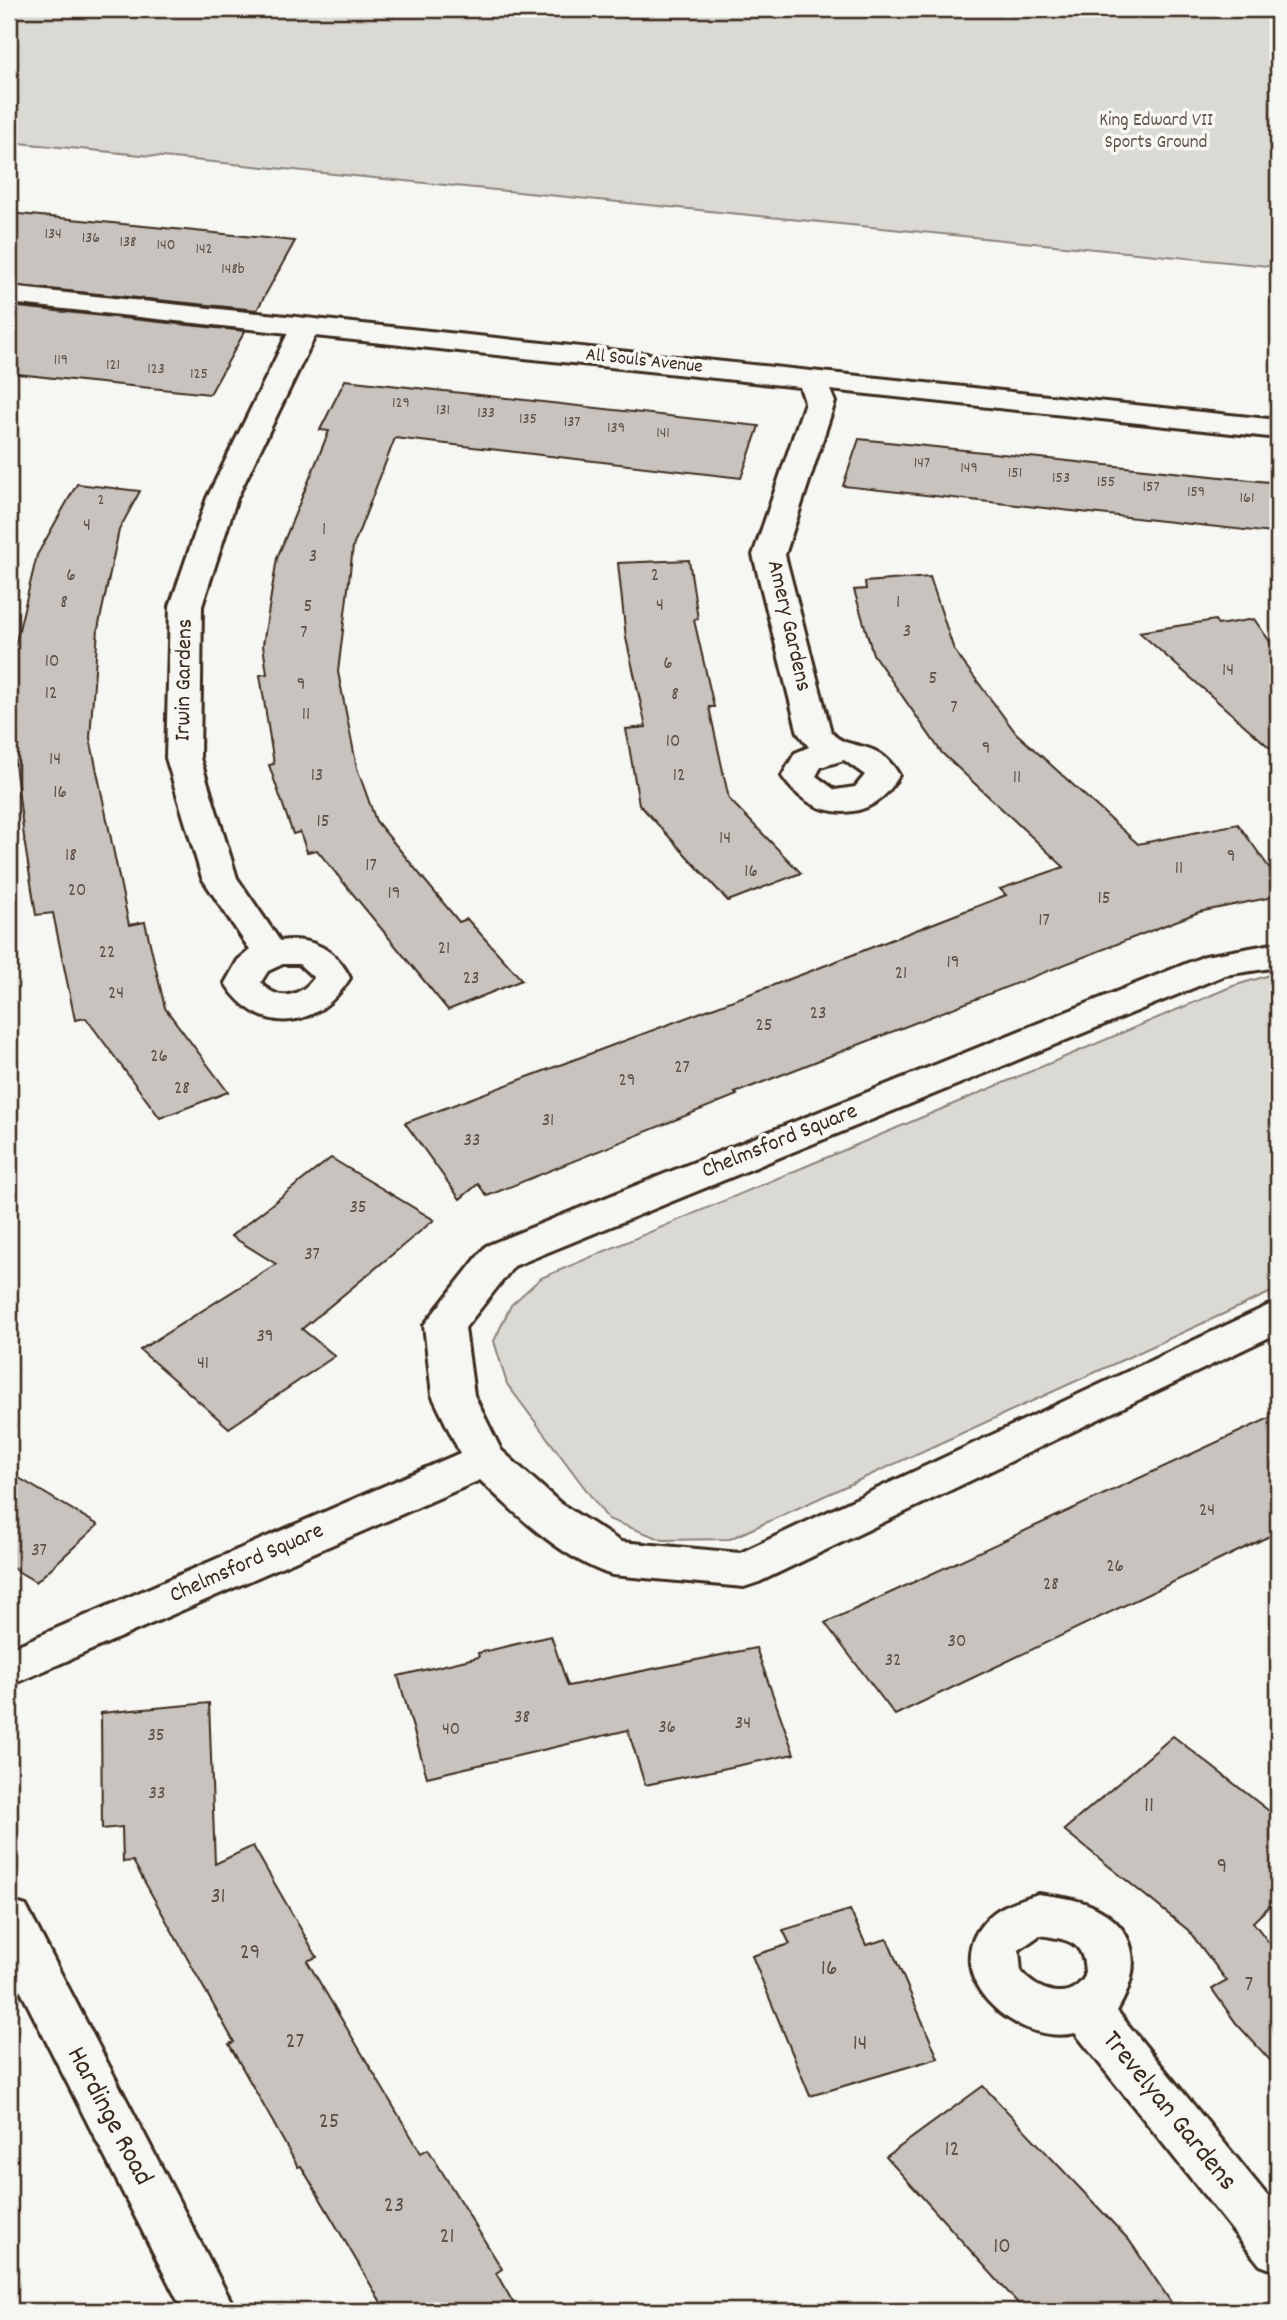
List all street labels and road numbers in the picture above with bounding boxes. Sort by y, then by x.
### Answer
street label: All Souls Avenue [584,342,704,382]
street label: Amery Gardens [757,557,819,695]
street label: Irwin Gardens [167,618,203,742]
street label: Chelmsford Square [697,1096,863,1188]
street label: Chelmsford Square [165,1515,329,1613]
street label: Trevelyan Gardens [1091,2023,1245,2201]
street label: Hardinge Road [55,2040,161,2194]

